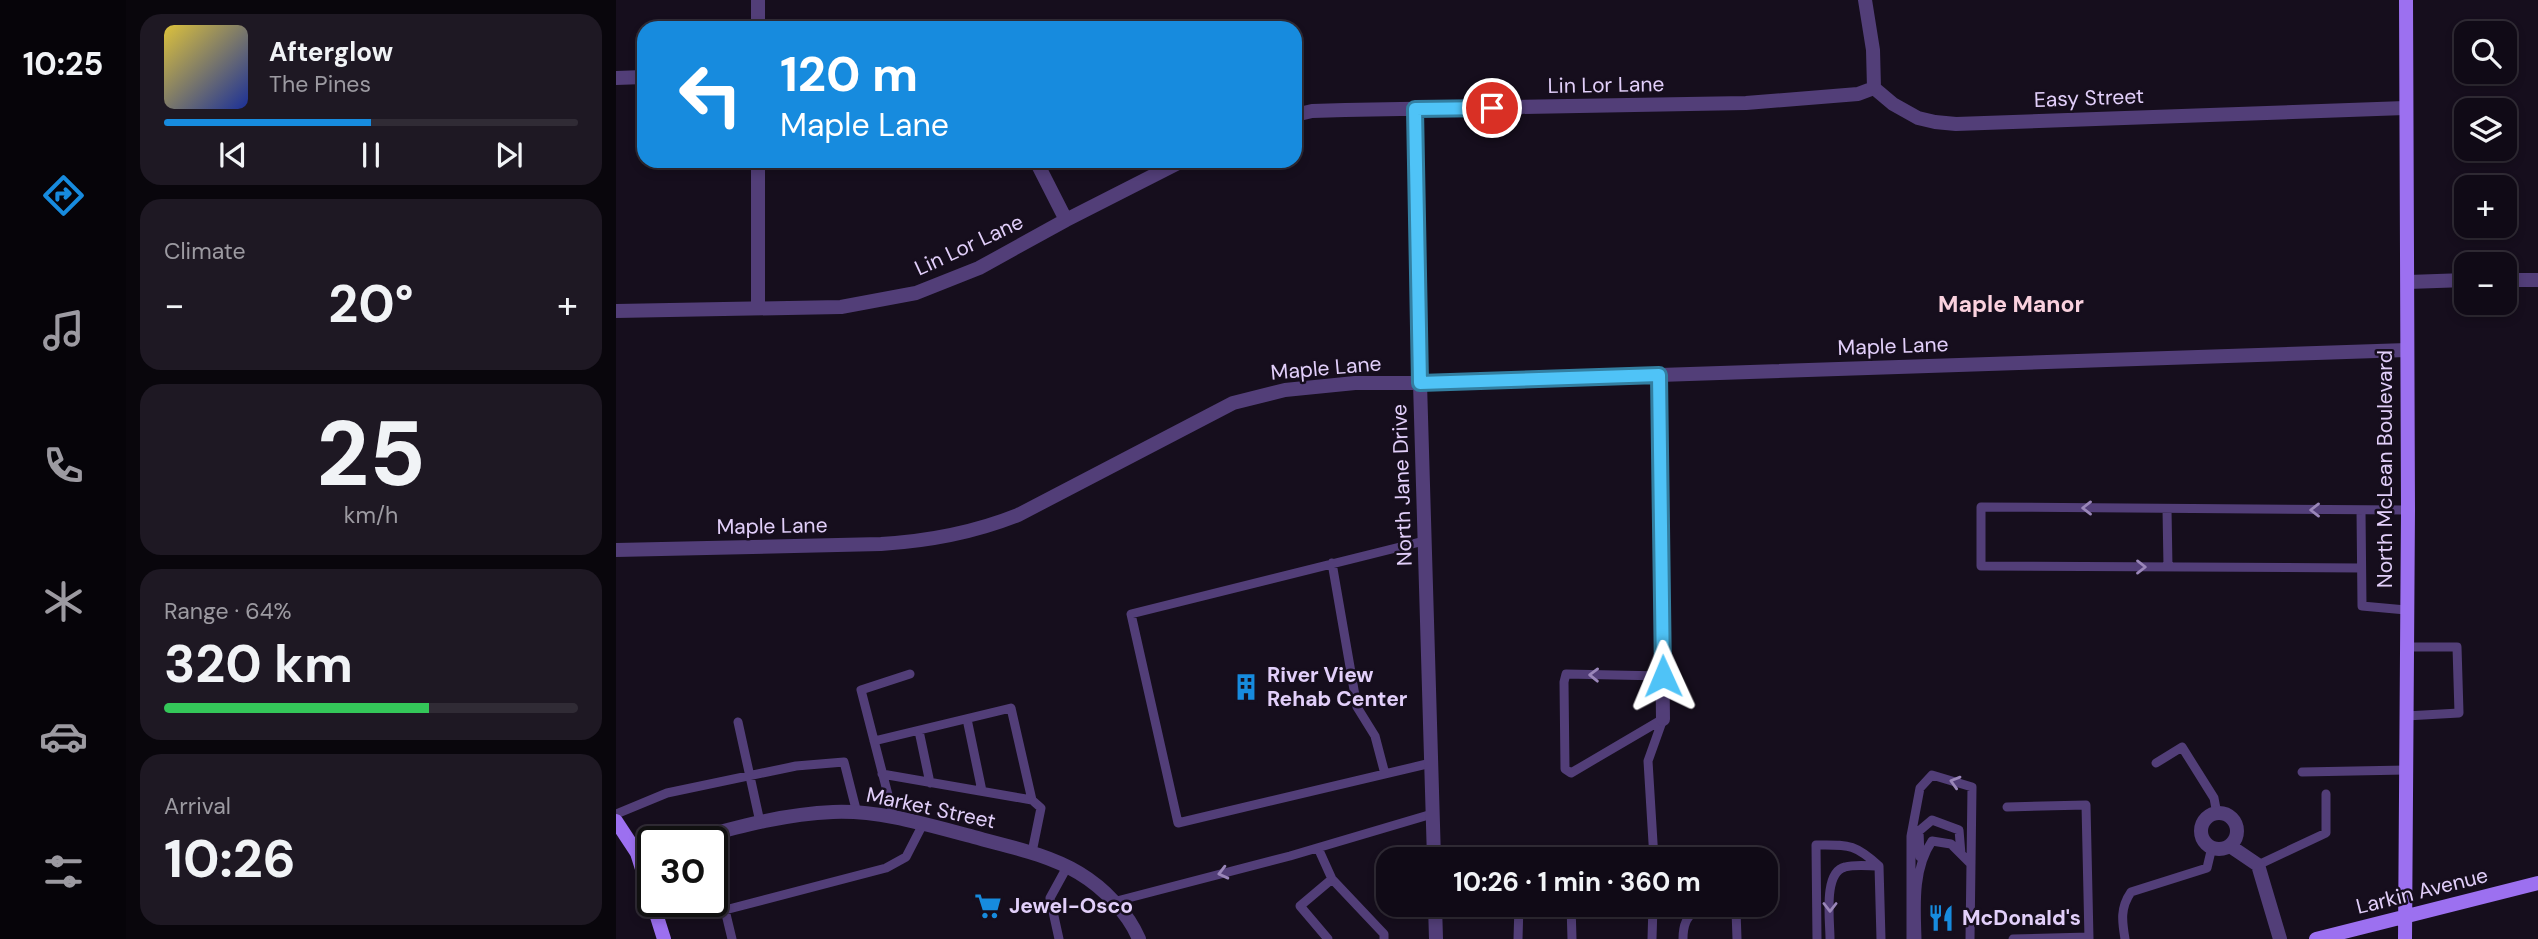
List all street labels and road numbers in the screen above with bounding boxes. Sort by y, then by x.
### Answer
street label: Lin Lor Lane [1547,70,1665,100]
street label: Easy Street [2033,82,2145,114]
street label: Lin Lor Lane [910,208,1028,282]
street label: Maple Lane [1837,330,1949,362]
street label: Maple Lane [1270,349,1383,387]
street label: North McLean Boulevard [2371,350,2399,588]
street label: North Jane Drive [1385,404,1419,566]
street label: Maple Lane [716,511,828,541]
street label: Market Street [864,781,998,835]
street label: Larkin Avenue [2353,861,2491,921]

